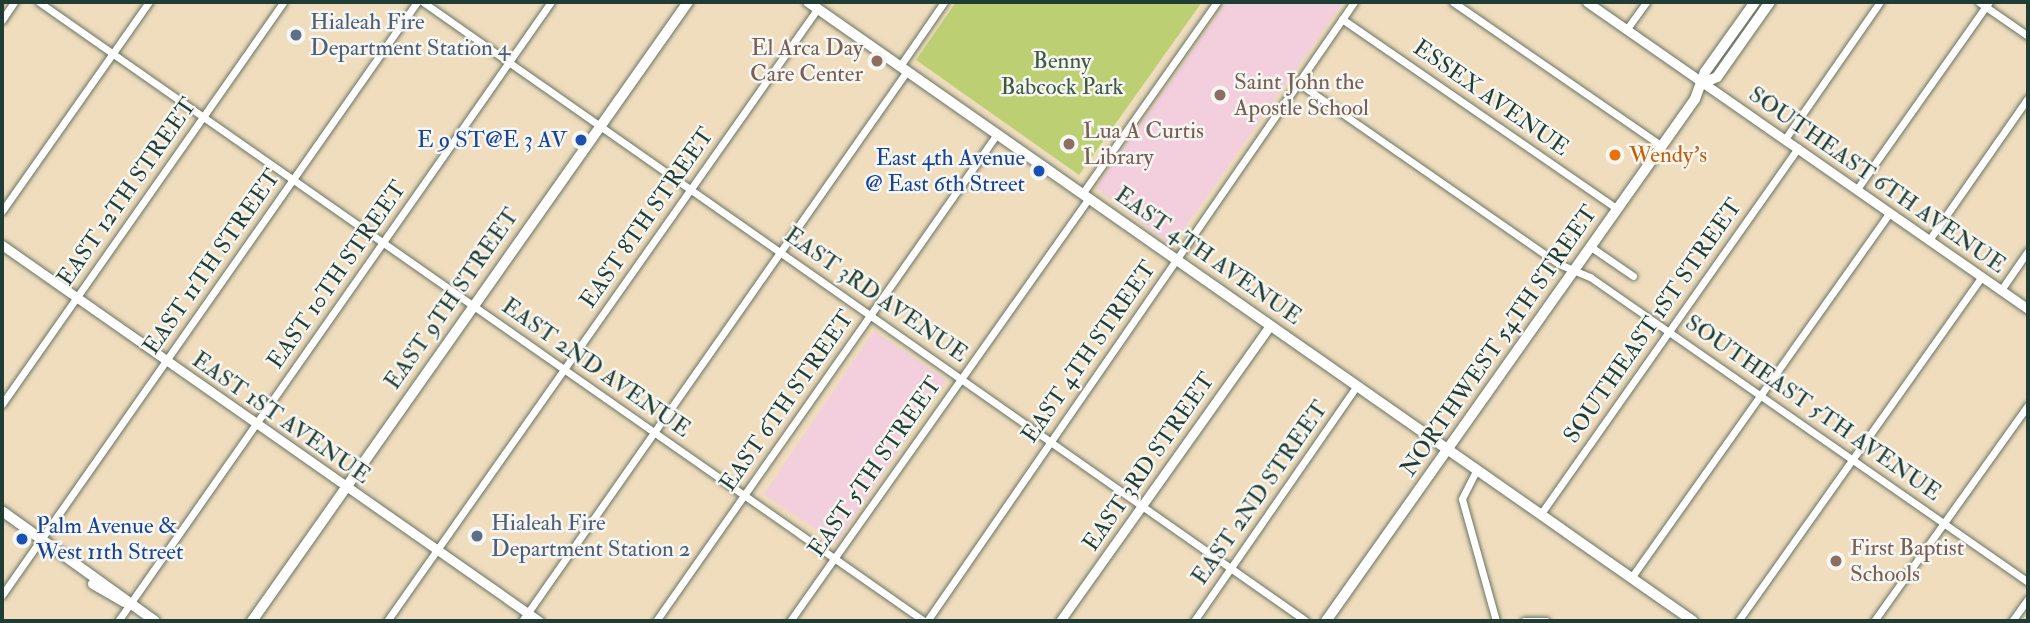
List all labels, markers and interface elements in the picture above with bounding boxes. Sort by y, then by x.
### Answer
place label: Hialeah Fire Department Station 4 [310,8,510,62]
marker: Hialeah Fire Department Station 4 [288,27,304,43]
place label: El Arca Day Care Center [750,34,863,88]
street label: ESSEX AVENUE [1408,34,1574,162]
park label: Benny Babcock Park [1000,47,1124,101]
marker: El Arca Day Care Center [869,53,885,69]
place label: Saint John the Apostle School [1234,68,1369,122]
street label: SOUTHEAST 6TH AVENUE [1743,81,2011,279]
marker: Saint John the Apostle School [1212,87,1228,103]
street label: EAST 12TH STREET [52,93,202,291]
place label: Lua A Curtis Library [1083,117,1204,171]
street label: EAST 8TH STREET [574,122,720,314]
place label: E 9 ST@E 3 AV [417,126,567,154]
marker: E 9 ST@E 3 AV [573,132,589,148]
marker: Lua A Curtis Library [1061,136,1077,152]
place label: Wendy's [1629,141,1707,169]
place label: East 4th Avenue @ East 6th Street [865,144,1025,198]
marker: Wendy's [1607,147,1623,163]
marker: East 4th Avenue @ East 6th Street [1031,163,1047,179]
street label: EAST 11TH STREET [138,164,286,360]
street label: EAST 10TH STREET [262,176,412,374]
street label: EAST 4TH AVENUE [1109,181,1307,331]
street label: SOUTHEAST 1ST STREET [1558,194,1748,448]
street label: NORTHWEST 54TH STREET [1395,200,1603,482]
street label: EAST 9TH STREET [379,203,525,395]
street label: EAST 3RD AVENUE [779,221,973,369]
street label: EAST 4TH STREET [1016,256,1162,448]
street label: EAST 2ND AVENUE [496,292,696,444]
street label: EAST 6TH STREET [714,305,860,497]
street label: SOUTHEAST 5TH AVENUE [1680,309,1946,507]
street label: EAST 1ST AVENUE [187,346,375,490]
street label: EAST 3RD STREET [1077,368,1221,556]
street label: EAST 5TH STREET [803,372,947,562]
street label: EAST 2ND STREET [1186,396,1334,590]
place label: Hialeah Fire Department Station 2 [491,509,690,563]
place label: Palm Avenue & West 11th Street [36,512,183,566]
marker: Hialeah Fire Department Station 2 [469,528,485,544]
marker: Palm Avenue & West 11th Street [14,531,30,547]
place label: First Baptist Schools [1850,534,1964,588]
marker: First Baptist Schools [1828,553,1844,569]

